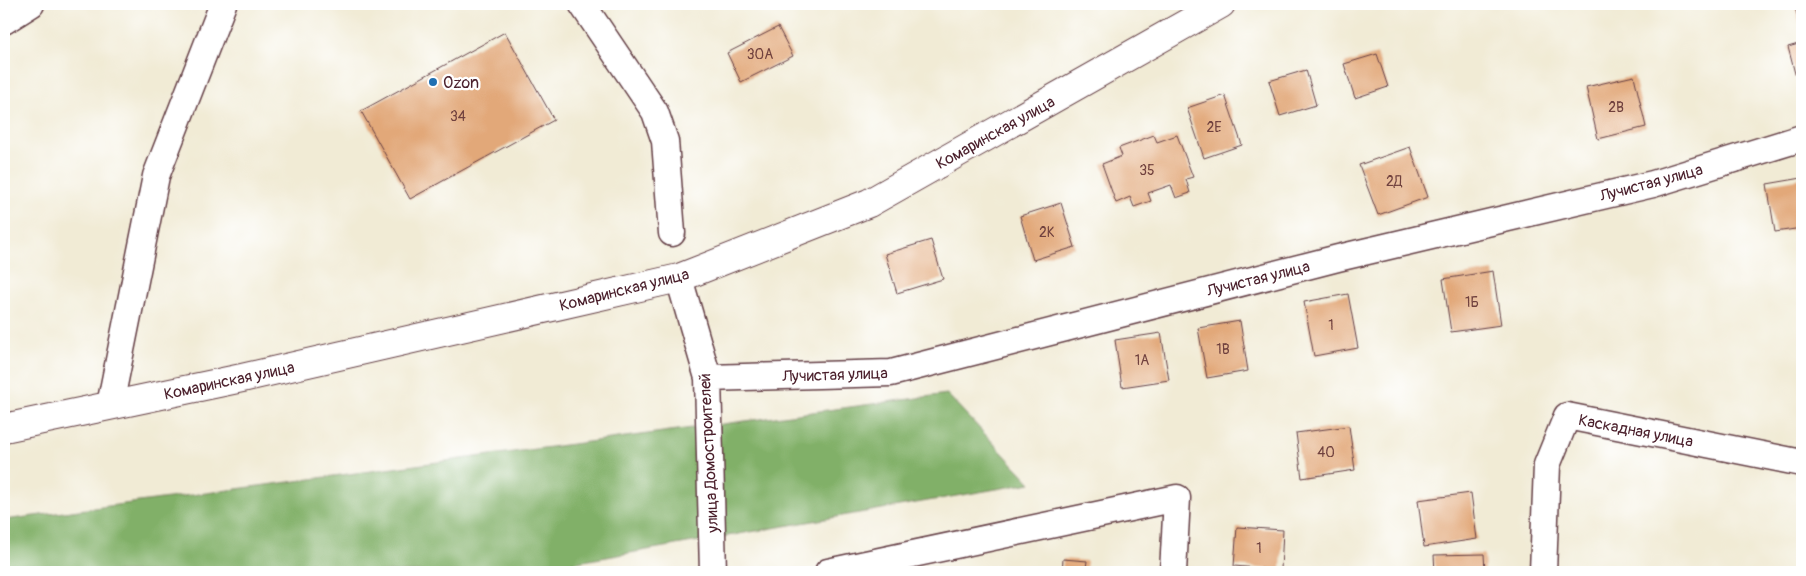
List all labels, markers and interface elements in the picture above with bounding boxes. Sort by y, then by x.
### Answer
house number: 30А [747,46,773,63]
place label: Ozon [443,73,479,93]
marker: Ozon [427,76,439,88]
street label: Комаринская улица [932,92,1059,174]
house number: 2В [1608,99,1624,116]
house number: 34 [450,108,466,125]
house number: 2Е [1206,119,1222,136]
street label: Лучистая улица [1597,160,1705,207]
house number: 35 [1139,162,1155,179]
house number: 2Д [1386,173,1403,190]
house number: 2К [1039,224,1055,241]
street label: Лучистая улица [1204,256,1312,302]
street label: Комаринская улица [557,264,691,316]
house number: 1Б [1465,294,1479,311]
house number: 1 [1328,317,1334,334]
house number: 1В [1216,341,1230,358]
house number: 1А [1135,352,1149,369]
street label: Комаринская улица [162,357,296,405]
street label: Лучистая улица [781,363,888,387]
street label: улица Домостроителей [695,373,723,534]
street label: Каскадная улица [1577,410,1695,452]
house number: 40 [1317,444,1335,461]
house number: 1 [1256,540,1262,557]

